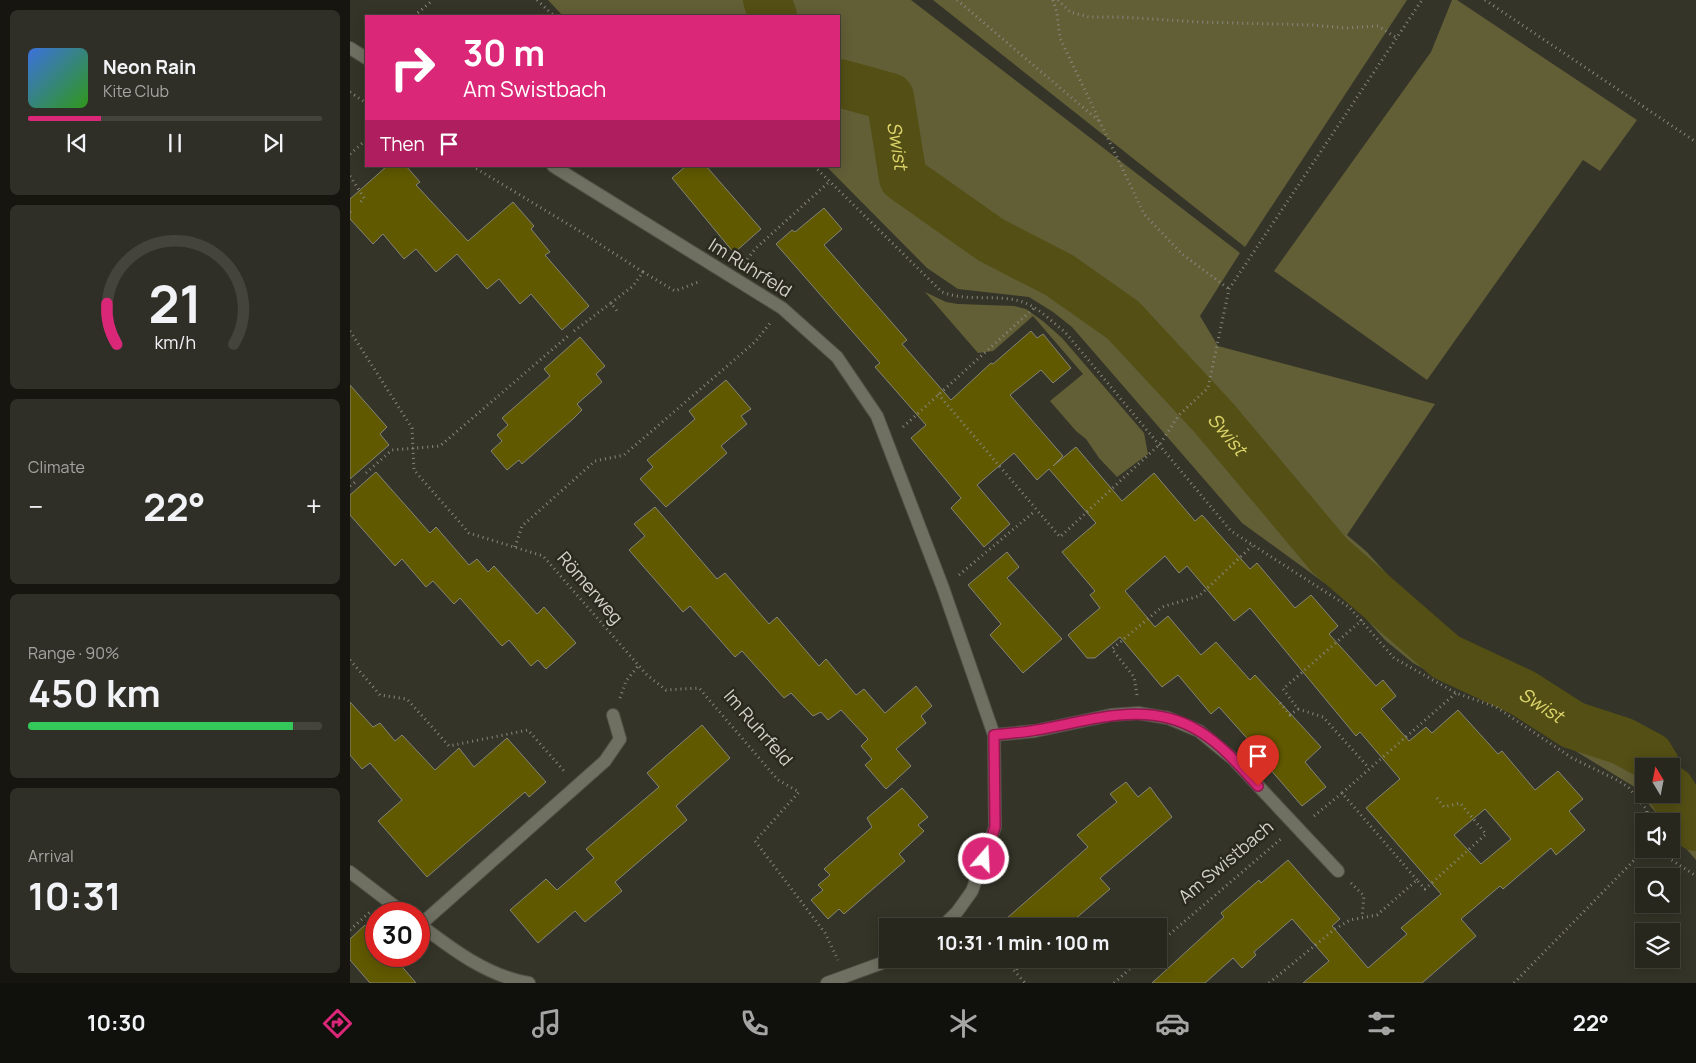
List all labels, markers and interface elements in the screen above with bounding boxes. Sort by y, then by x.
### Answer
text: 30 m [463,29,545,77]
icon: right [380,35,445,100]
text: Neon Rain [103,54,196,80]
text: Am Swistbach [463,74,606,104]
text: Kite Club [103,80,169,102]
water label: Swist [881,120,915,174]
icon: previous [63,129,91,157]
icon: pause [161,129,189,157]
icon: next [259,129,287,157]
icon: arrive [435,130,463,158]
text: Then [380,131,425,157]
street label: Im Ruhrfeld [704,232,797,302]
text: 21 [148,268,202,339]
text: km/h [154,330,196,354]
water label: Swist [1202,407,1255,463]
text: Climate [28,456,85,478]
text: 22° [143,480,206,532]
text: − [28,487,43,525]
text: + [306,487,322,525]
street label: Römerweg [553,546,629,629]
text: Range · 90% [28,642,119,664]
text: 450 km [28,666,161,718]
water label: Swist [1514,681,1571,730]
street label: Im Ruhrfeld [719,684,799,771]
pin [1237,735,1279,786]
icon: arrive [1244,742,1272,770]
north arrow [1635,758,1680,802]
map controls [1635,758,1680,968]
button: sound [1635,813,1680,858]
street label: Am Swistbach [1173,814,1278,908]
position arrow [957,832,1009,884]
text: Arrival [28,845,74,867]
button: search [1635,868,1680,913]
text: 10:31 [28,869,121,921]
speed limit sign: 30 [365,902,430,967]
button: layers [1635,923,1680,968]
text: 10:31 · 1 min · 100 m [937,930,1109,956]
icon: directions [320,1006,355,1041]
icon: music [529,1006,564,1041]
icon: phone [737,1006,772,1041]
icon: climate [946,1006,981,1041]
icon: car [1155,1006,1190,1041]
icon: filters [1364,1006,1399,1041]
text: 10:30 [87,1008,146,1038]
text: 22° [1573,1008,1609,1038]

